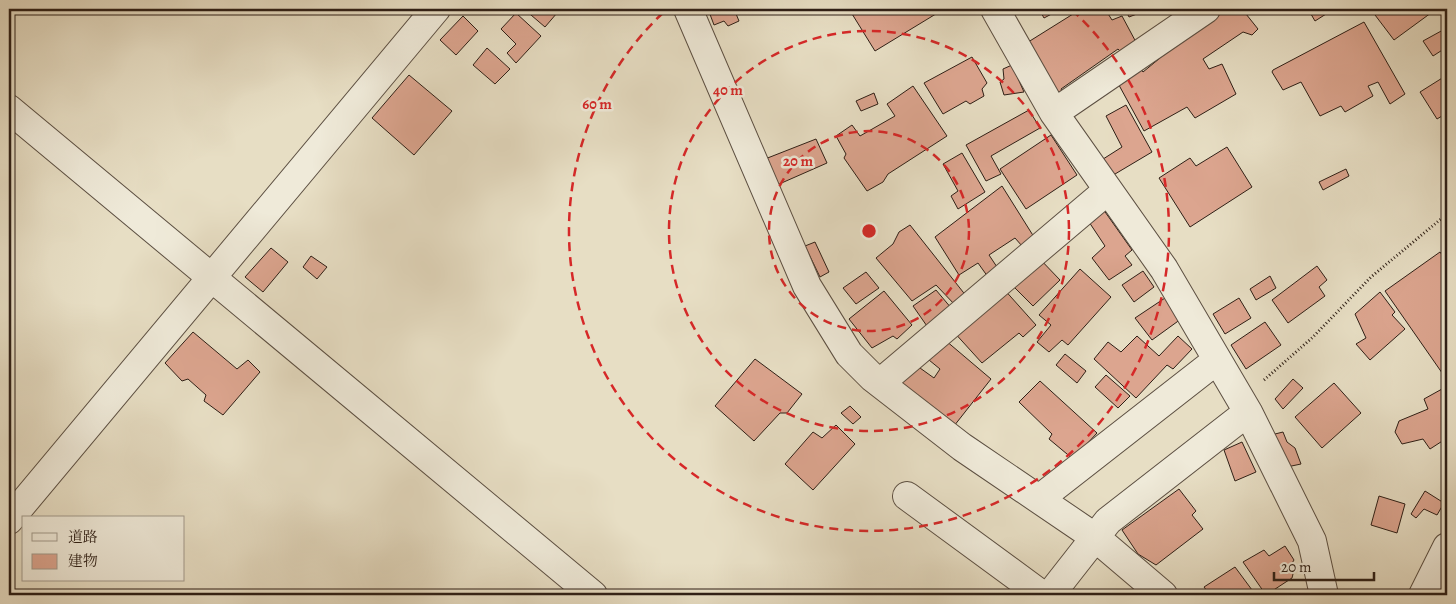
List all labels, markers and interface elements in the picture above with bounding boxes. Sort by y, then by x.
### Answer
text: 40 m [713,80,743,100]
text: 60 m [582,94,612,114]
text: 20 m [783,151,813,171]
centre of rings [860,222,878,240]
legend [22,516,185,582]
text: 道路 [68,527,98,547]
scale bar [1274,549,1374,581]
text: 建物 [68,551,98,571]
text: 20 m [1281,557,1312,577]

